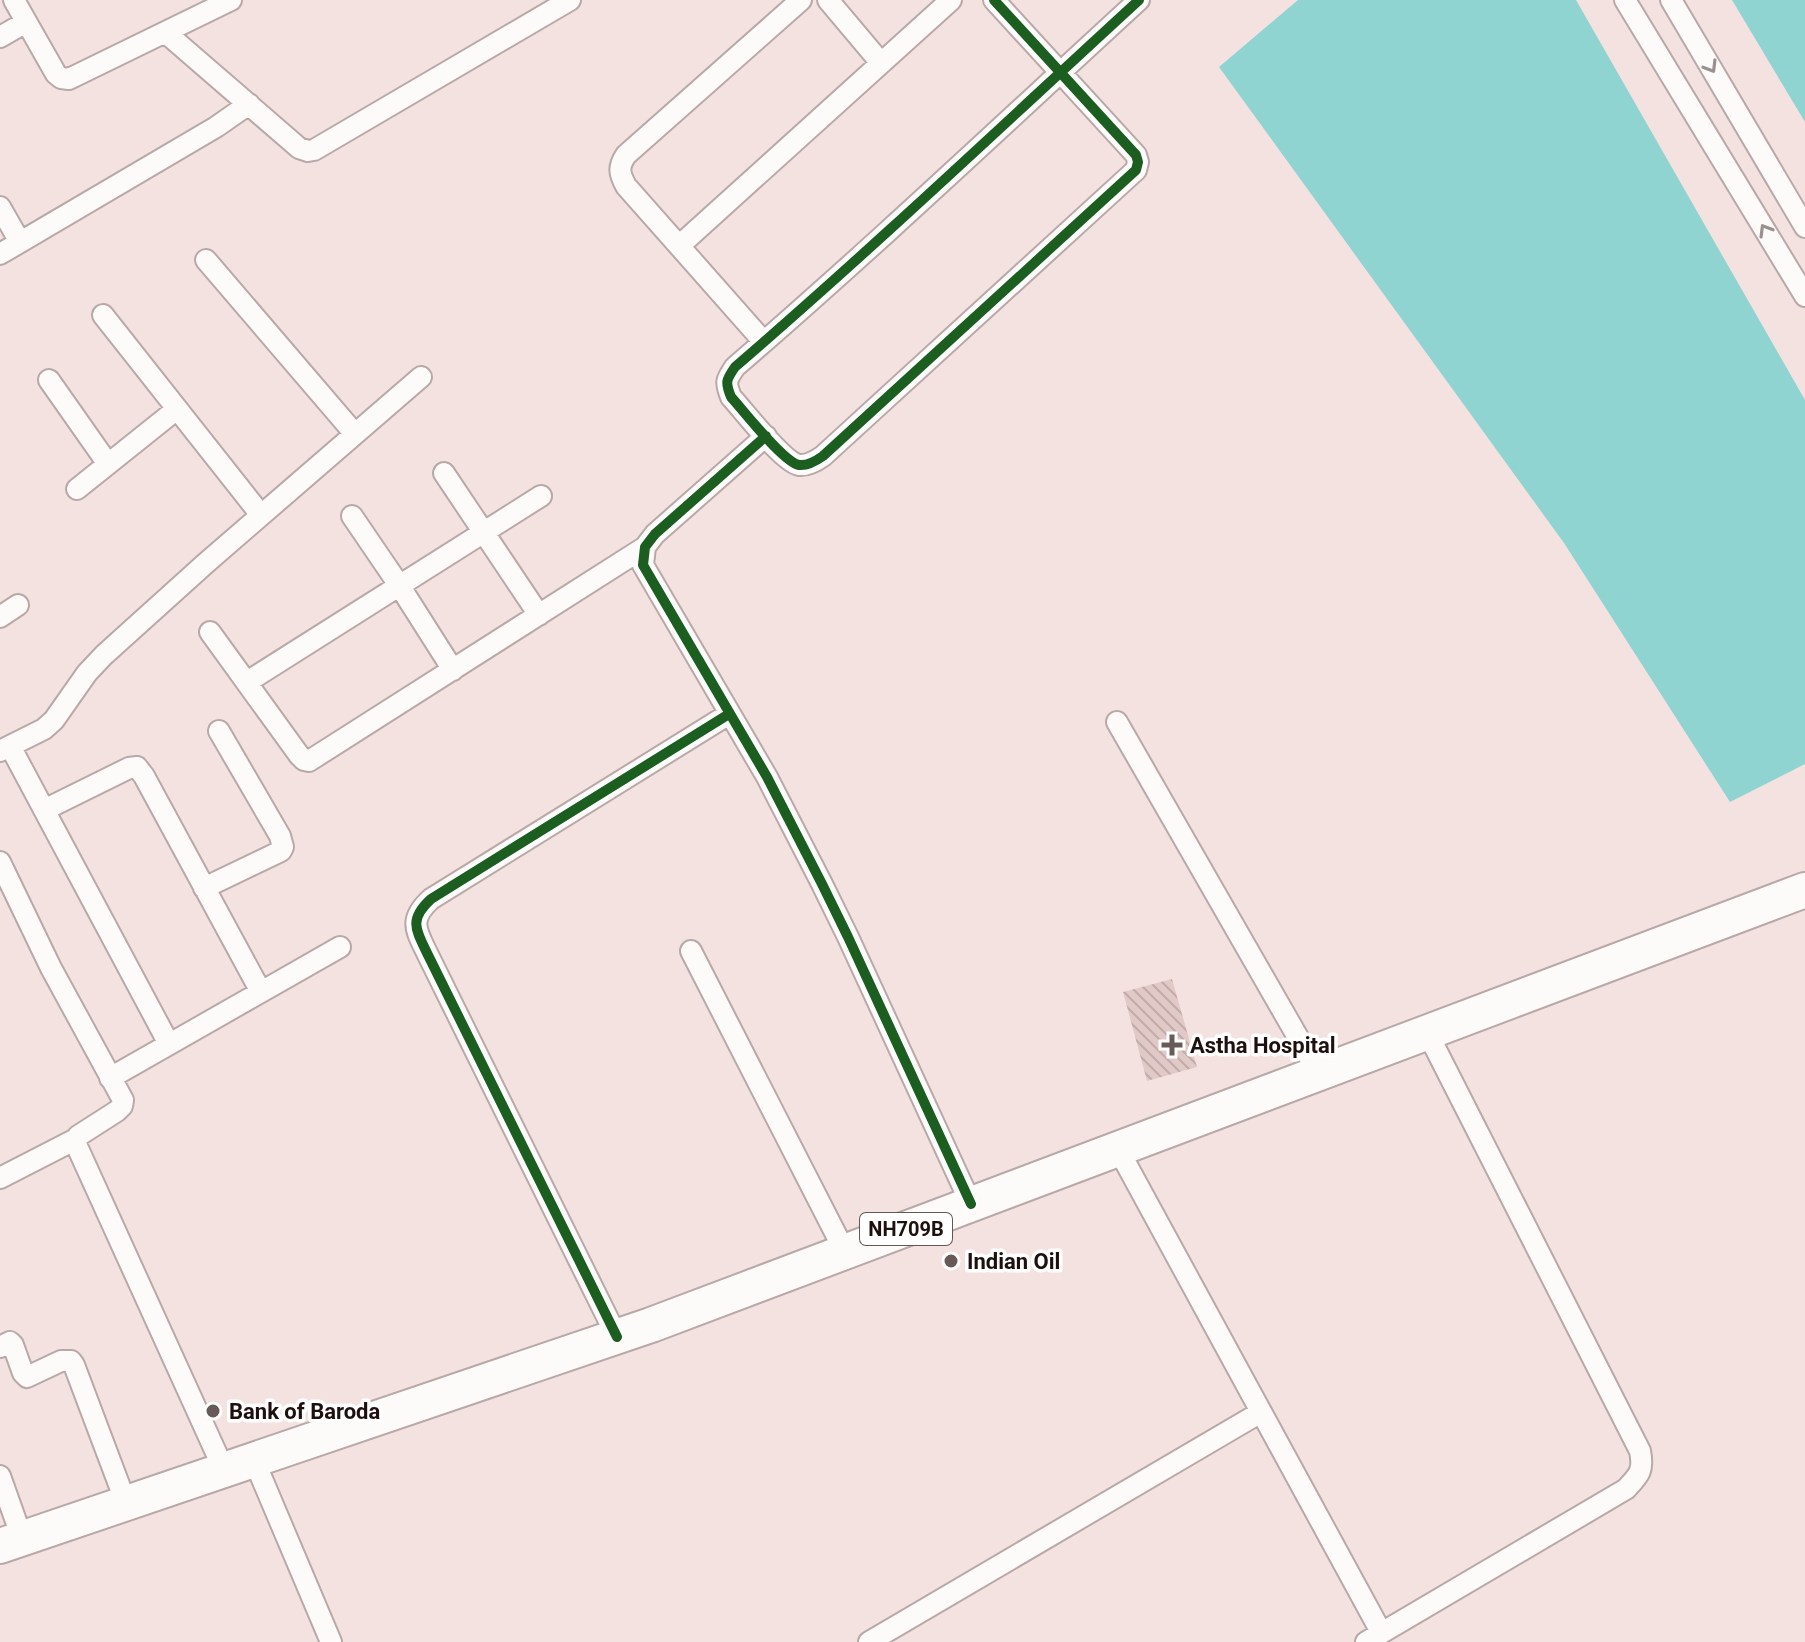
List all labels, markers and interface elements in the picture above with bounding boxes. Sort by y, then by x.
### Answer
one-way arrow [1701,58,1717,73]
one-way arrow [1759,224,1774,239]
place label: Astha Hospital [1190,1033,1336,1058]
marker: Astha Hospital [1161,1034,1183,1056]
road number: NH709B [860,1213,952,1245]
place label: Indian Oil [967,1249,1060,1274]
marker: Indian Oil [942,1252,960,1270]
place label: Bank of Baroda [229,1399,380,1424]
marker: Bank of Baroda [204,1402,222,1420]

